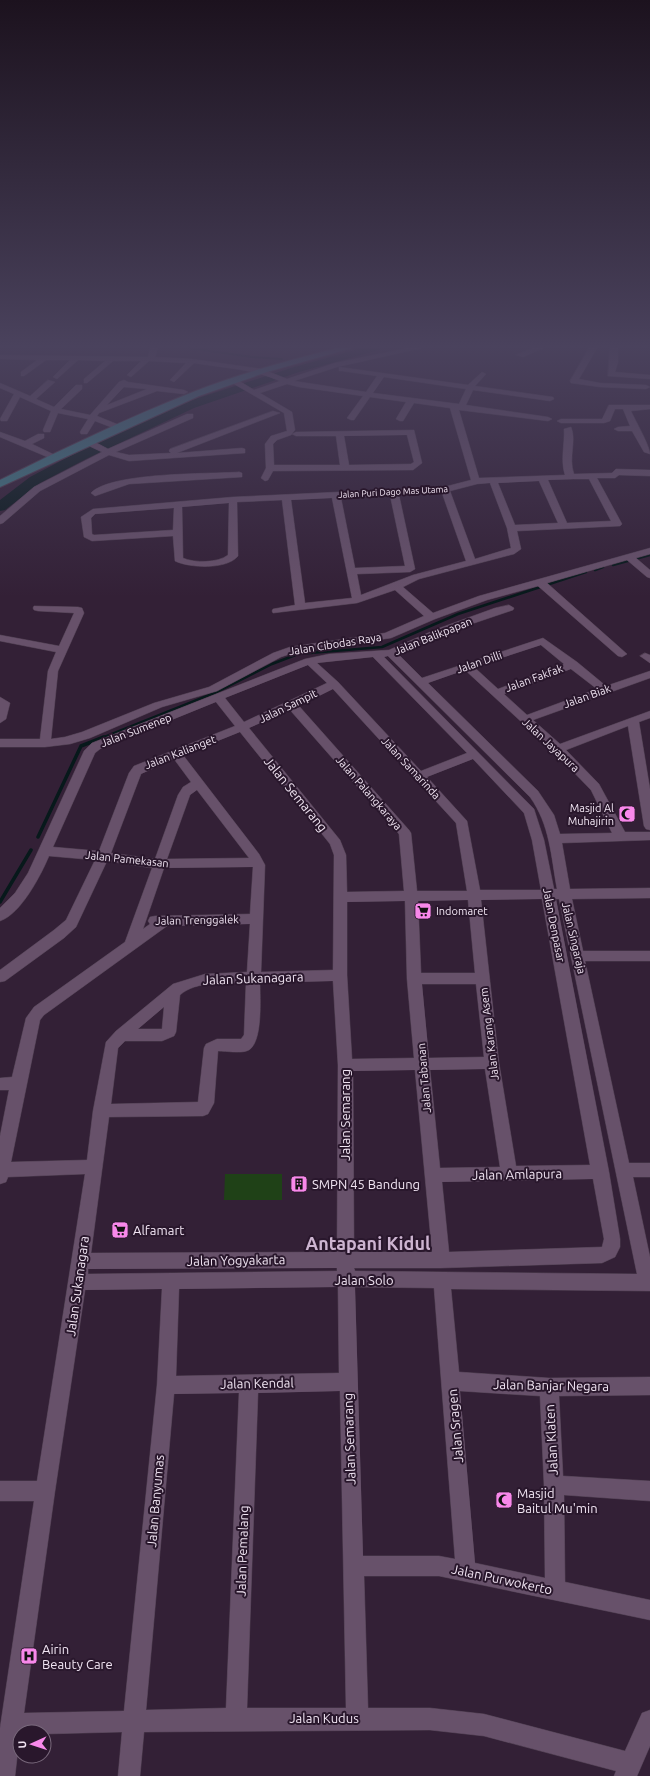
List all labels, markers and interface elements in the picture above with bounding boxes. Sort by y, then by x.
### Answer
street label: Jalan Puri Dago Mas Utama [338,484,448,500]
street label: Jalan Balikpapan [392,615,474,657]
street label: Jalan Cibodas Raya [288,631,382,657]
street label: Jalan Dilli [455,649,503,675]
street label: Jalan Fakfak [504,662,565,694]
street label: Jalan Biak [562,682,613,710]
street label: Jalan Sampit [257,687,319,725]
street label: Jalan Sumenep [99,711,173,749]
street label: Jalan Jayapura [520,716,582,774]
street label: Jalan Kalianget [143,733,218,771]
street label: Jalan Samarinda [379,735,443,801]
street label: Jalan Semarang [262,754,330,834]
street label: Jalan Palangkaraya [334,754,404,832]
place label: Masjid Al Muhajirin [568,802,614,827]
mosque icon: Masjid Al Muhajirin [617,804,637,824]
street label: Jalan Pamekasan [85,849,169,869]
street label: Jalan Denpasar [541,887,567,964]
supermarket icon: Indomaret [413,901,433,921]
street label: Jalan Singaraja [560,901,588,975]
place label: Indomaret [436,905,488,917]
street label: Jalan Trenggalek [155,913,239,927]
street label: Jalan Sukanagara [202,969,304,987]
street label: Jalan Karang Asem [477,987,501,1081]
street label: Jalan Tabanan [415,1043,433,1113]
street label: Jalan Semarang [338,1069,352,1161]
street label: Jalan Amlapura [472,1166,562,1182]
building icon: SMPN 45 Bandung [289,1174,309,1194]
place label: SMPN 45 Bandung [312,1177,420,1191]
supermarket icon: Alfamart [110,1220,130,1240]
place label: Alfamart [133,1223,184,1237]
district label: Antapani Kidul [306,1233,431,1253]
street label: Jalan Sukanagara [63,1235,91,1337]
street label: Jalan Yogyakarta [187,1252,285,1268]
street label: Jalan Solo [334,1273,394,1287]
street label: Jalan Kendal [220,1375,295,1391]
street label: Jalan Banjar Negara [493,1377,609,1393]
street label: Jalan Sragen [445,1388,465,1464]
street label: Jalan Semarang [340,1393,358,1485]
street label: Jalan Klaten [542,1404,560,1476]
street label: Jalan Banyumas [144,1454,166,1548]
place label: Masjid Baitul Mu'min [517,1486,598,1515]
mosque icon: Masjid Baitul Mu'min [494,1490,514,1510]
street label: Jalan Pemalang [233,1505,251,1597]
street label: Jalan Purwokerto [450,1561,554,1597]
place label: Airin Beauty Care [42,1642,113,1671]
hospital icon: Airin Beauty Care [19,1646,39,1666]
street label: Jalan Kudus [289,1711,359,1725]
north arrow [12,1724,52,1764]
text: U [16,1740,28,1749]

